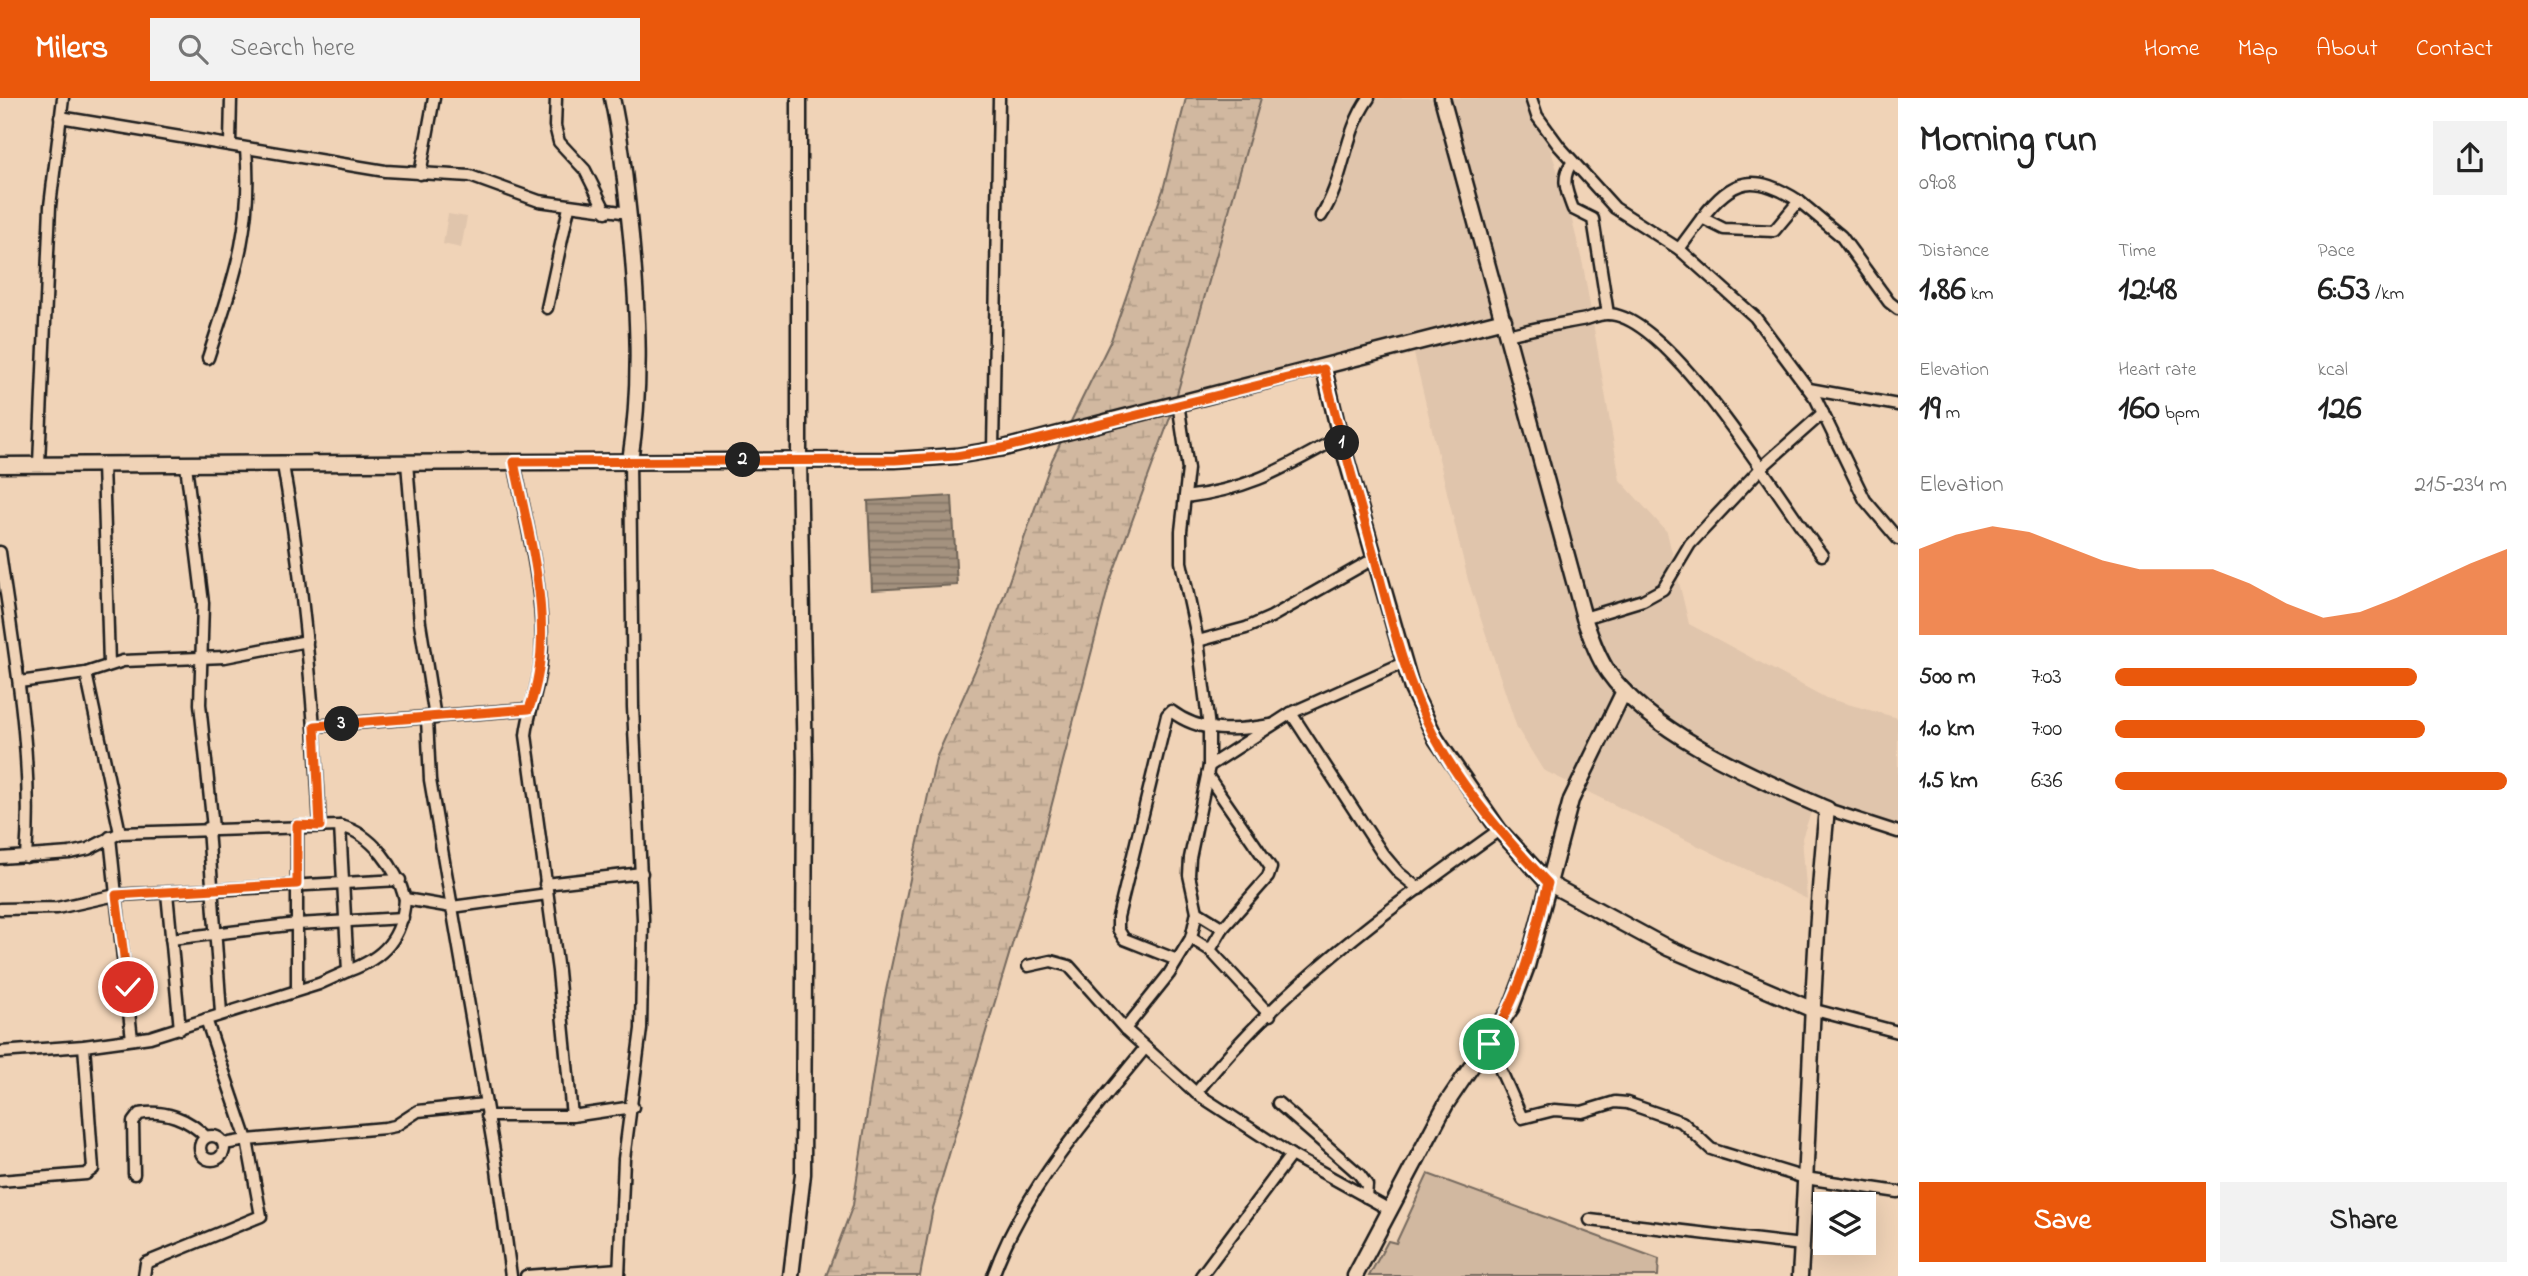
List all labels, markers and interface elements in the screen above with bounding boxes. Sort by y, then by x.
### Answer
search box [150,18,640,81]
text: Milers [35,25,108,73]
icon: search [174,30,212,68]
text: Search here [230,30,355,68]
text: Home [2144,32,2200,67]
text: Map [2238,32,2278,67]
text: About [2316,32,2378,67]
text: Contact [2416,32,2493,67]
text: Morning run [1919,113,2097,169]
button: share [2433,121,2507,195]
text: 09:08 [1919,167,1956,200]
text: Distance [1919,238,1989,265]
text: Time [2118,238,2156,265]
text: Pace [2318,238,2355,265]
text: 1.86 [1919,265,1966,316]
text: 12:48 [2118,265,2177,316]
text: 6:53 [2318,265,2371,316]
text: km [1966,281,1994,308]
text: /km [2371,281,2404,308]
text: Elevation [1919,357,1989,384]
text: Heart rate [2118,357,2196,384]
text: kcal [2318,357,2348,384]
text: 19 [1919,384,1941,435]
text: 160 [2118,384,2160,435]
text: 126 [2318,384,2362,435]
text: m [1941,400,1960,427]
text: bpm [2160,400,2200,427]
pin: 1 [1324,426,1360,460]
text: 1 [1338,429,1345,456]
pin: 2 [726,442,760,478]
text: 2 [738,446,747,473]
text: Elevation [1919,469,2004,502]
text: 215–234 m [2414,469,2507,502]
text: 500 m [1919,661,1976,694]
text: 7:03 [2031,661,2062,694]
pin: 3 [324,706,360,742]
text: 3 [338,710,345,737]
text: 1.0 km [1919,713,1975,746]
text: 7:00 [2031,713,2062,746]
text: 1.5 km [1919,765,1978,798]
text: 6:36 [2031,765,2063,798]
pin [98,957,158,1017]
icon: check [109,968,147,1006]
pin [1459,1014,1519,1074]
icon: arrive [1470,1025,1508,1063]
button: Save [1919,1182,2206,1262]
button: Share [2220,1182,2507,1262]
map controls [1813,1192,1876,1255]
button: layers [1813,1192,1876,1255]

